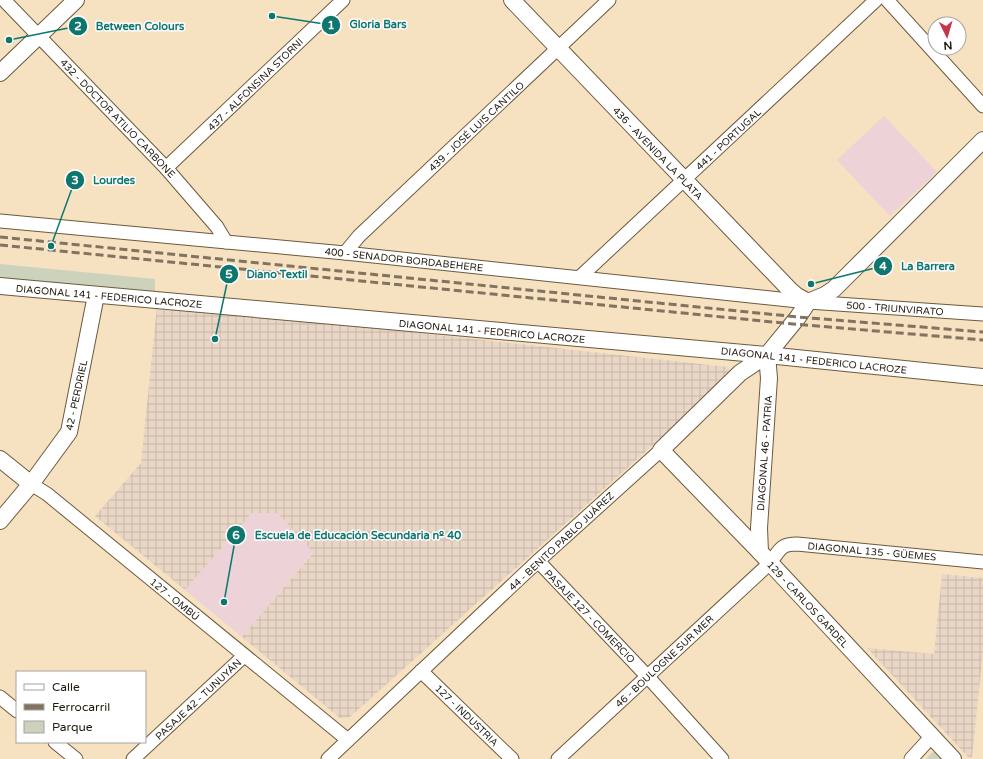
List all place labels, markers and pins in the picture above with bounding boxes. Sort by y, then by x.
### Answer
callout: Gloria Bars [321,13,414,36]
callout: Between Colours [68,14,192,37]
callout: Lourdes [65,168,143,191]
callout: La Barrera [873,254,963,277]
callout: Diano Textil [219,263,316,286]
callout: Escuela de Educación Secundaria nº 40 [226,524,469,547]

